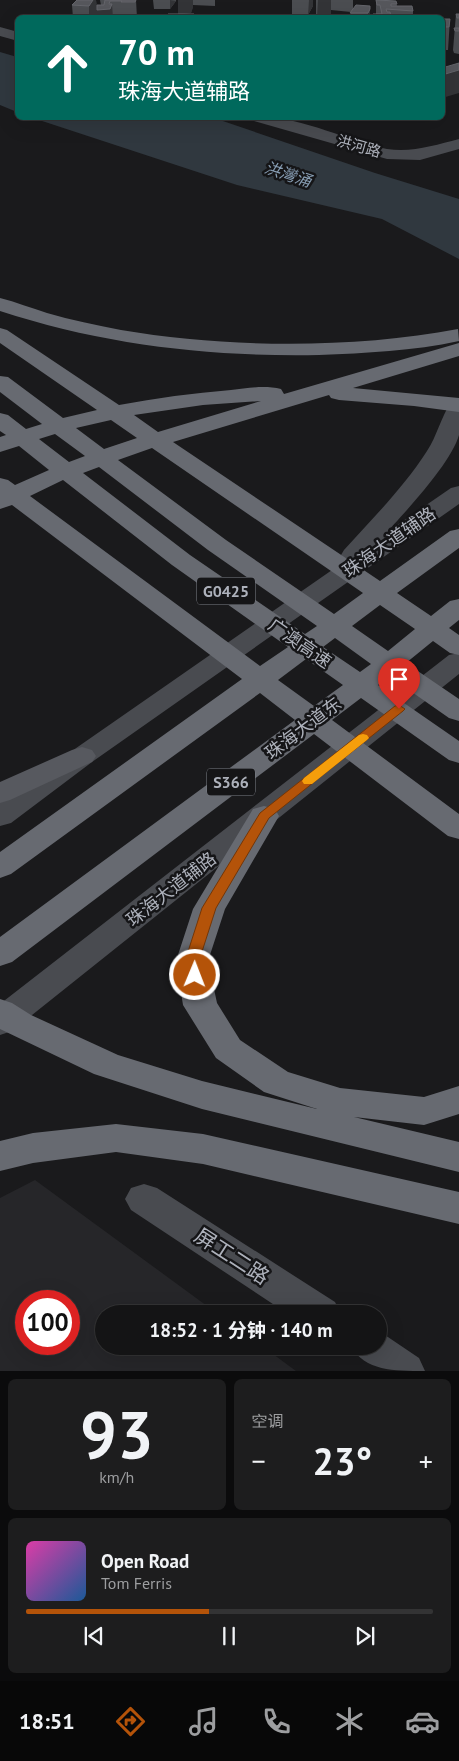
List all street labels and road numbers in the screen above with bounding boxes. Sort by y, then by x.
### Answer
street label: 洪河路 [335,131,383,161]
street label: 珠海大道辅路 [338,502,440,582]
road number: G0425 [197,578,255,604]
street label: 广澳高速 [264,613,336,673]
street label: 珠海大道东 [260,692,346,764]
road number: S366 [207,769,255,796]
street label: 珠海大道辅路 [121,847,221,931]
street label: 屏工二路 [189,1222,275,1290]

